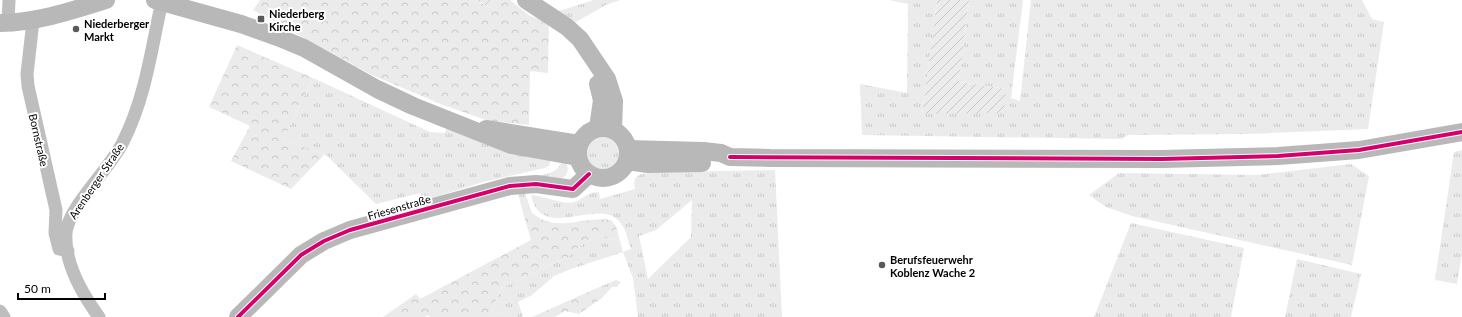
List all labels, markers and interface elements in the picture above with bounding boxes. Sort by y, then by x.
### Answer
place label: Niederberg Kirche [269,7,324,33]
marker: Niederberg Kirche [256,14,266,24]
place label: Niederberger Markt [84,17,150,43]
marker: Niederberger Markt [71,24,81,34]
street label: Bornstraße [27,112,51,168]
street label: Arenberger Straße [66,141,126,221]
street label: Friesenstraße [366,192,432,222]
place label: Berufsfeuerwehr Koblenz Wache 2 [890,253,975,279]
marker: Berufsfeuerwehr Koblenz Wache 2 [877,260,887,270]
scale bar [18,275,105,301]
text: 50 m [24,281,51,296]

